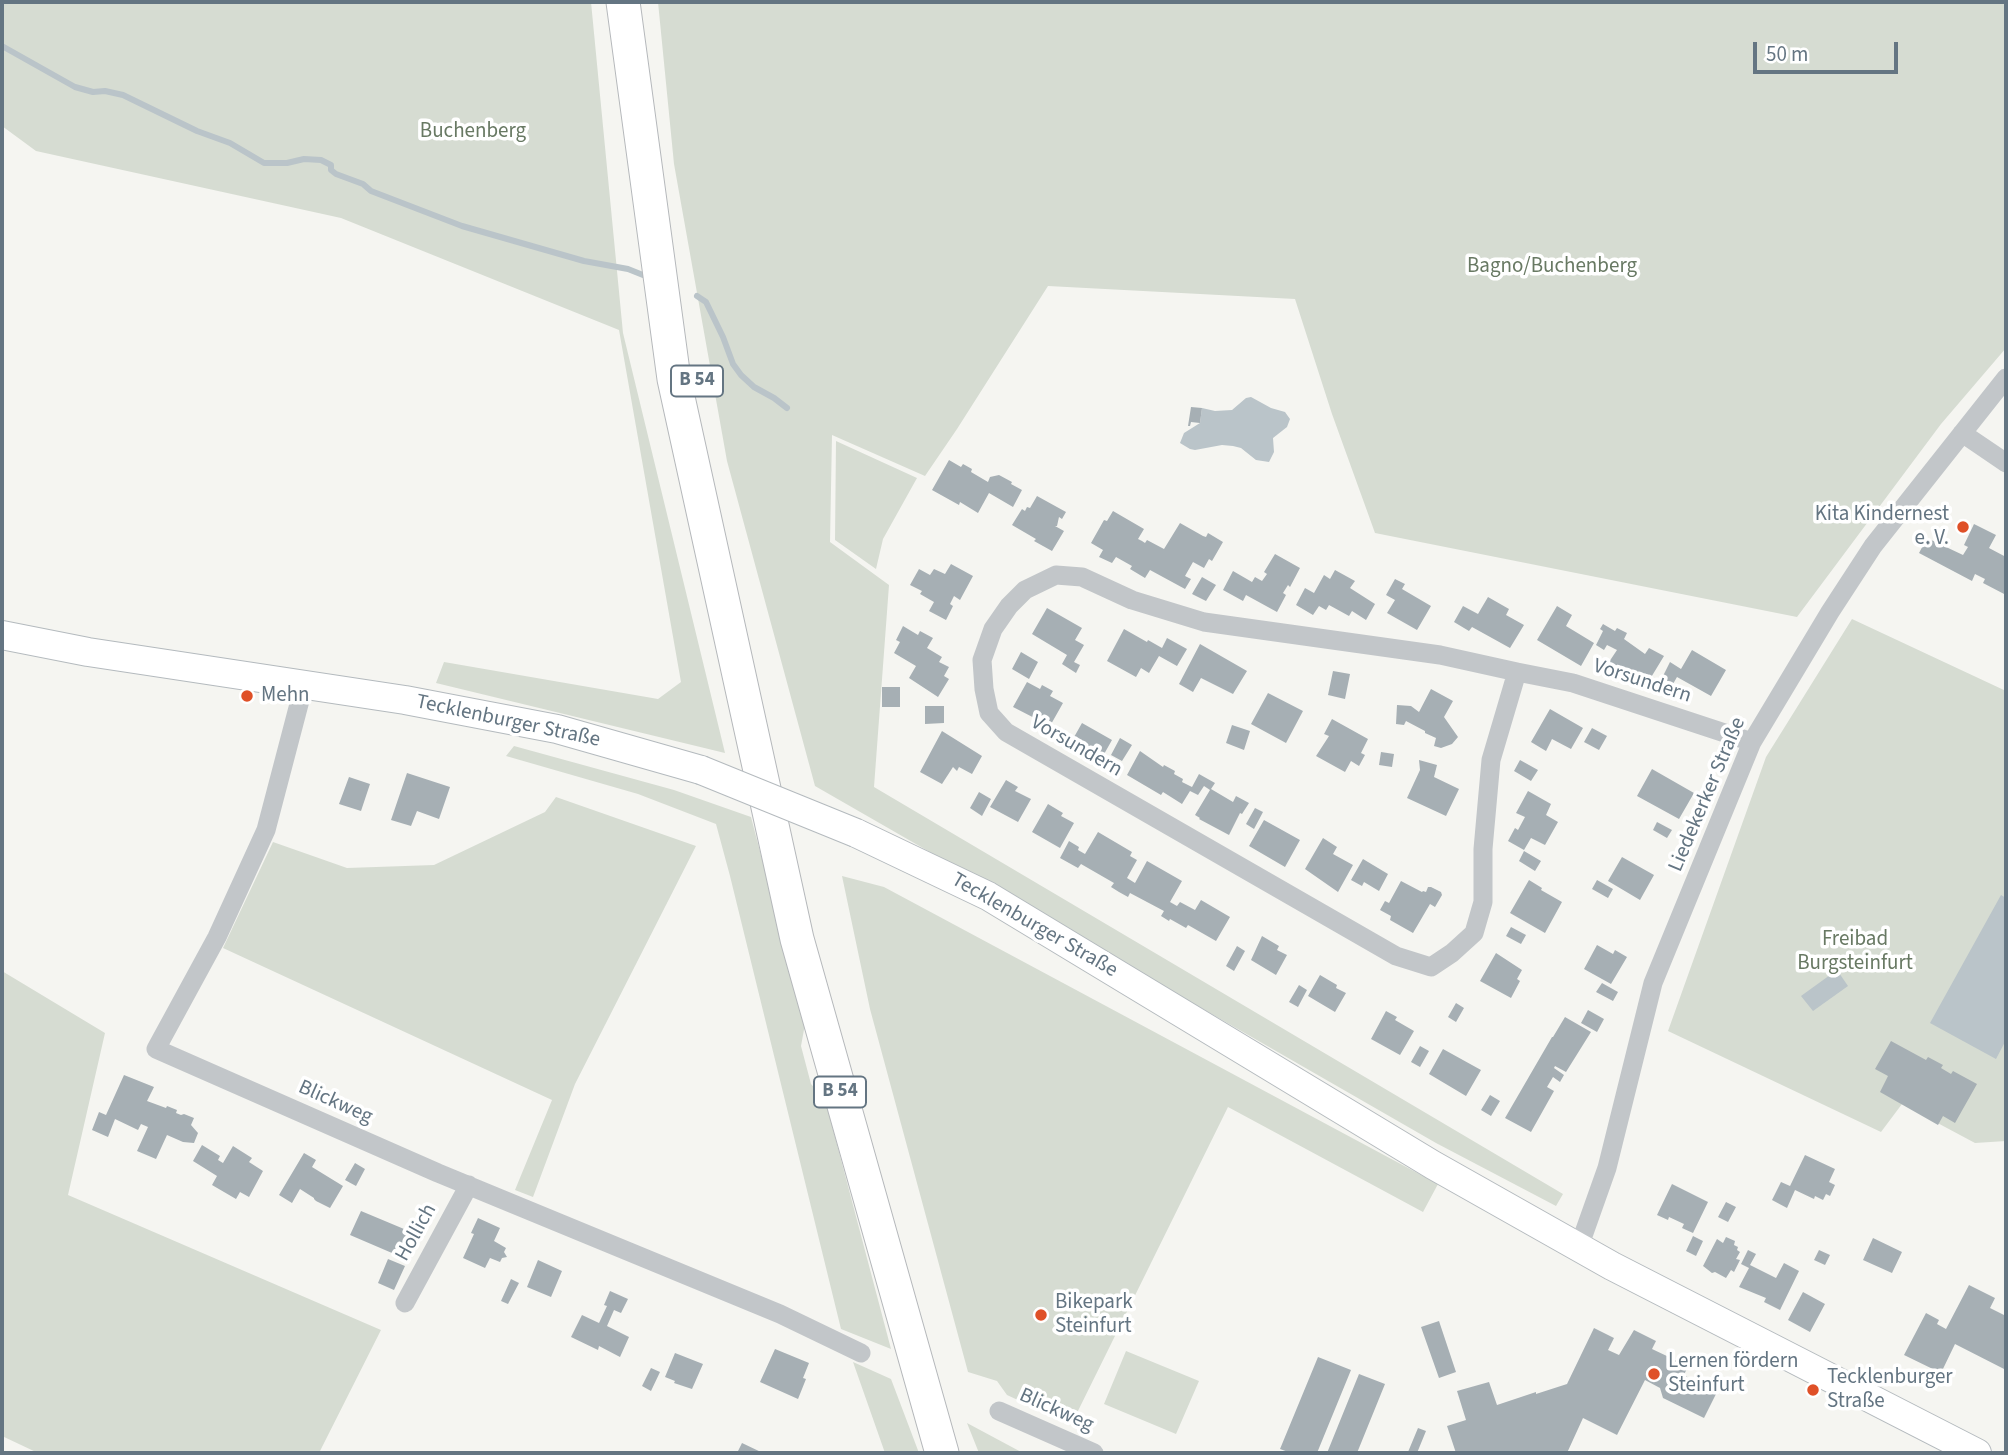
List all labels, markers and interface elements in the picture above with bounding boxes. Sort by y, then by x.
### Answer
scale bar [1756,28,1901,72]
text: 50 m [1766,39,1808,69]
park label: Buchenberg [420,119,526,145]
park label: Bagno/Buchenberg [1467,254,1637,280]
road number: B 54 [671,366,723,396]
place label: Kita Kindernest e. V. [1815,502,1949,552]
marker: Kita Kindernest e. V. [1955,519,1971,535]
street label: Vorsundern [1590,654,1694,710]
place label: Mehn [261,683,310,709]
marker: Mehn [239,688,255,704]
street label: Tecklenburger Straße [414,690,602,754]
street label: Vorsundern [1026,711,1126,783]
street label: Liedekerker Straße [1664,714,1752,876]
street label: Tecklenburger Straße [946,868,1122,984]
park label: Freibad Burgsteinfurt [1797,927,1913,977]
street label: Blickweg [294,1075,376,1131]
road number: B 54 [814,1076,866,1108]
street label: Hollich [391,1200,443,1266]
place label: Bikepark Steinfurt [1055,1290,1133,1340]
marker: Bikepark Steinfurt [1033,1307,1049,1323]
place label: Lernen fördern Steinfurt [1668,1349,1798,1399]
place label: Tecklenburger Straße [1827,1365,1953,1415]
marker: Lernen fördern Steinfurt [1646,1366,1662,1382]
marker: Tecklenburger Straße [1805,1382,1821,1398]
street label: Blickweg [1015,1383,1097,1439]

